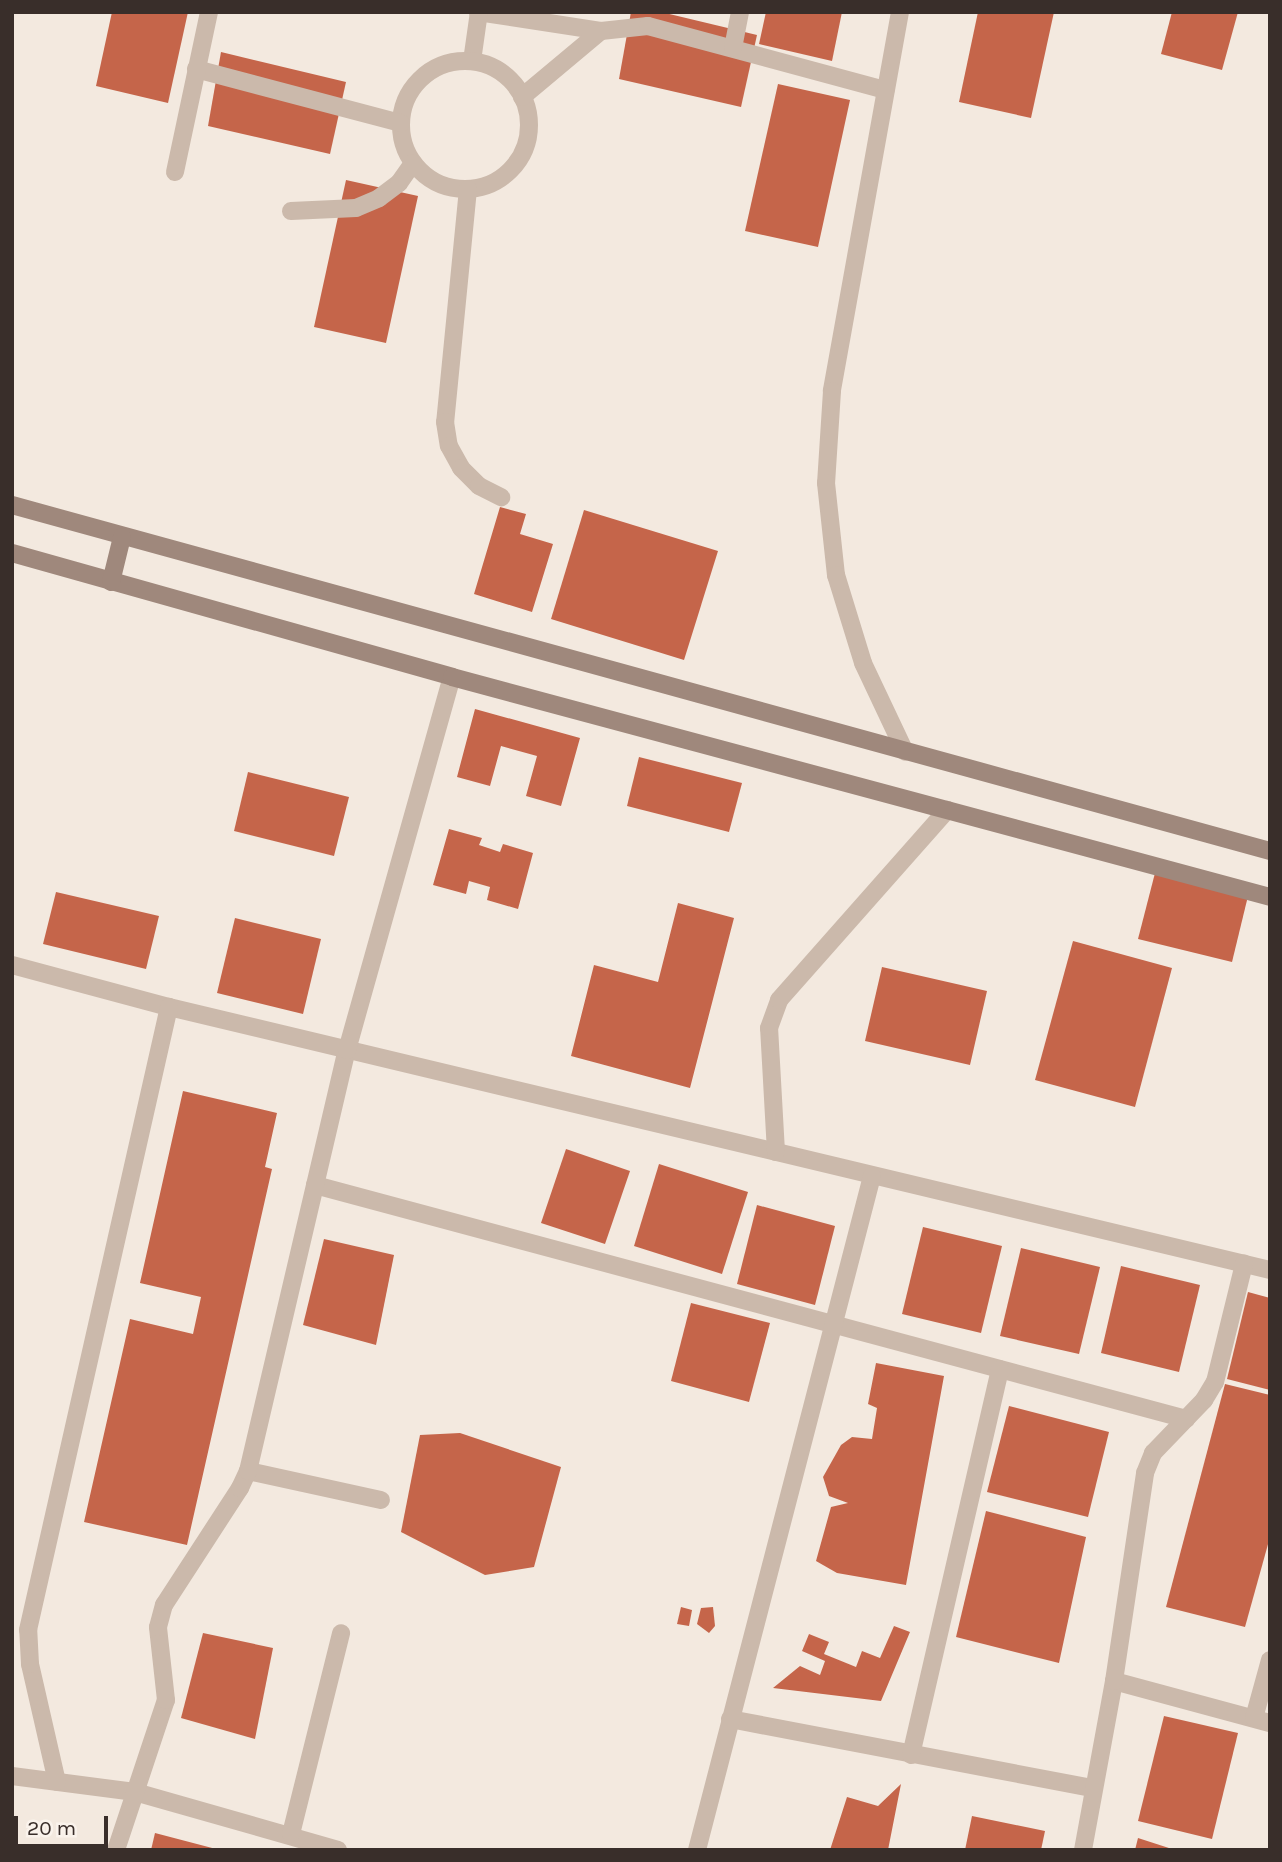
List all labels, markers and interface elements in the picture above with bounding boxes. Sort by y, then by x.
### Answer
scale bar [18,1802,112,1846]
text: 20 m [27,1816,76,1840]

